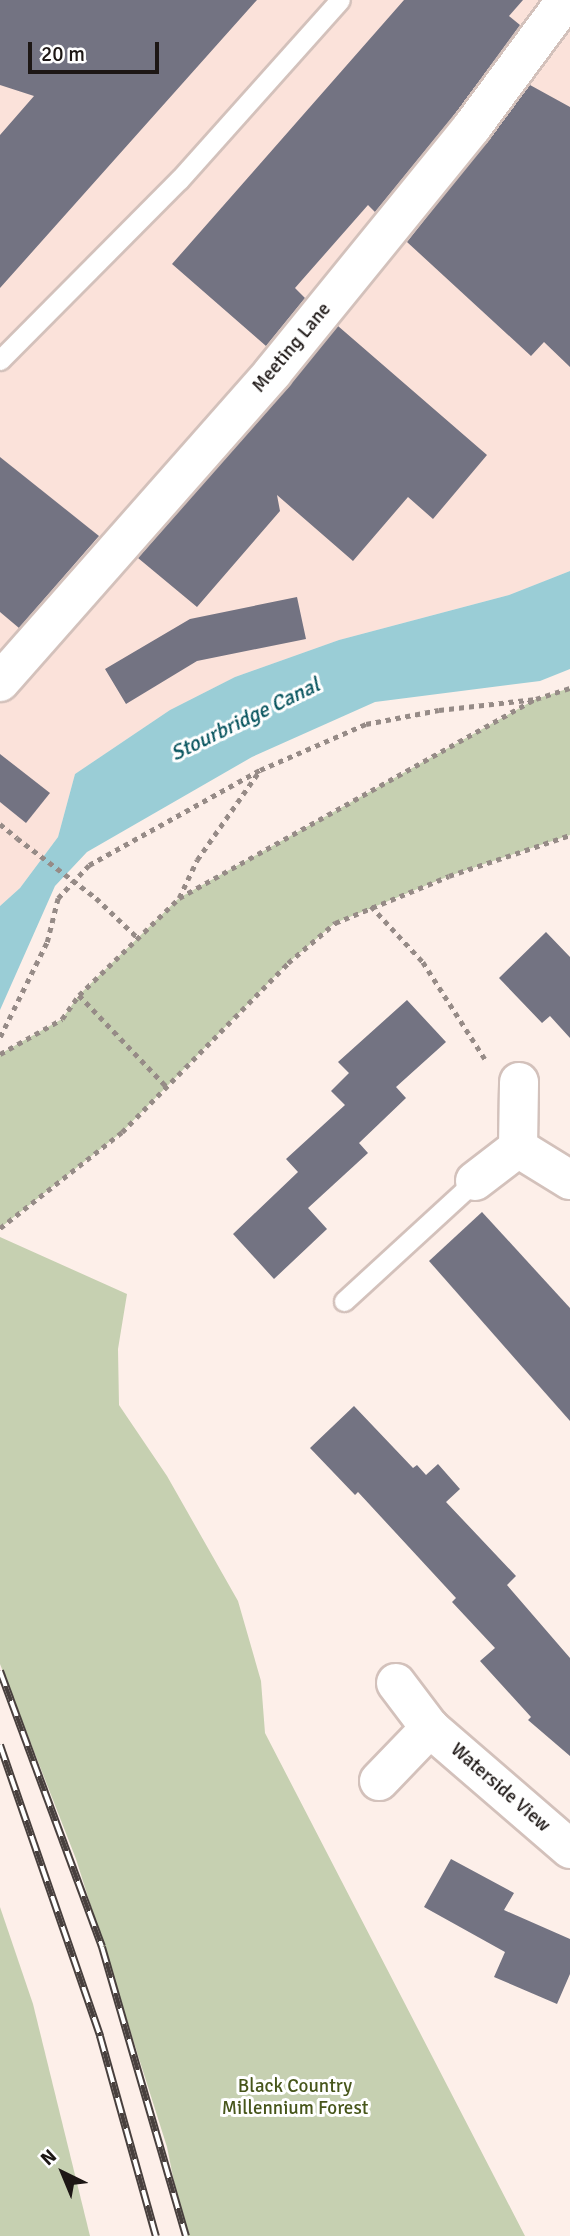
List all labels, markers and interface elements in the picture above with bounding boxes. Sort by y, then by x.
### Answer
scale bar [32,28,163,72]
text: 20 m [41,41,85,67]
street label: Meeting Lane [248,298,336,398]
water label: Stourbridge Canal [166,672,324,766]
street label: Waterside View [446,1739,554,1837]
park label: Black Country Millennium Forest [222,2076,368,2120]
north arrow [28,2138,98,2208]
text: N [36,2144,62,2171]

